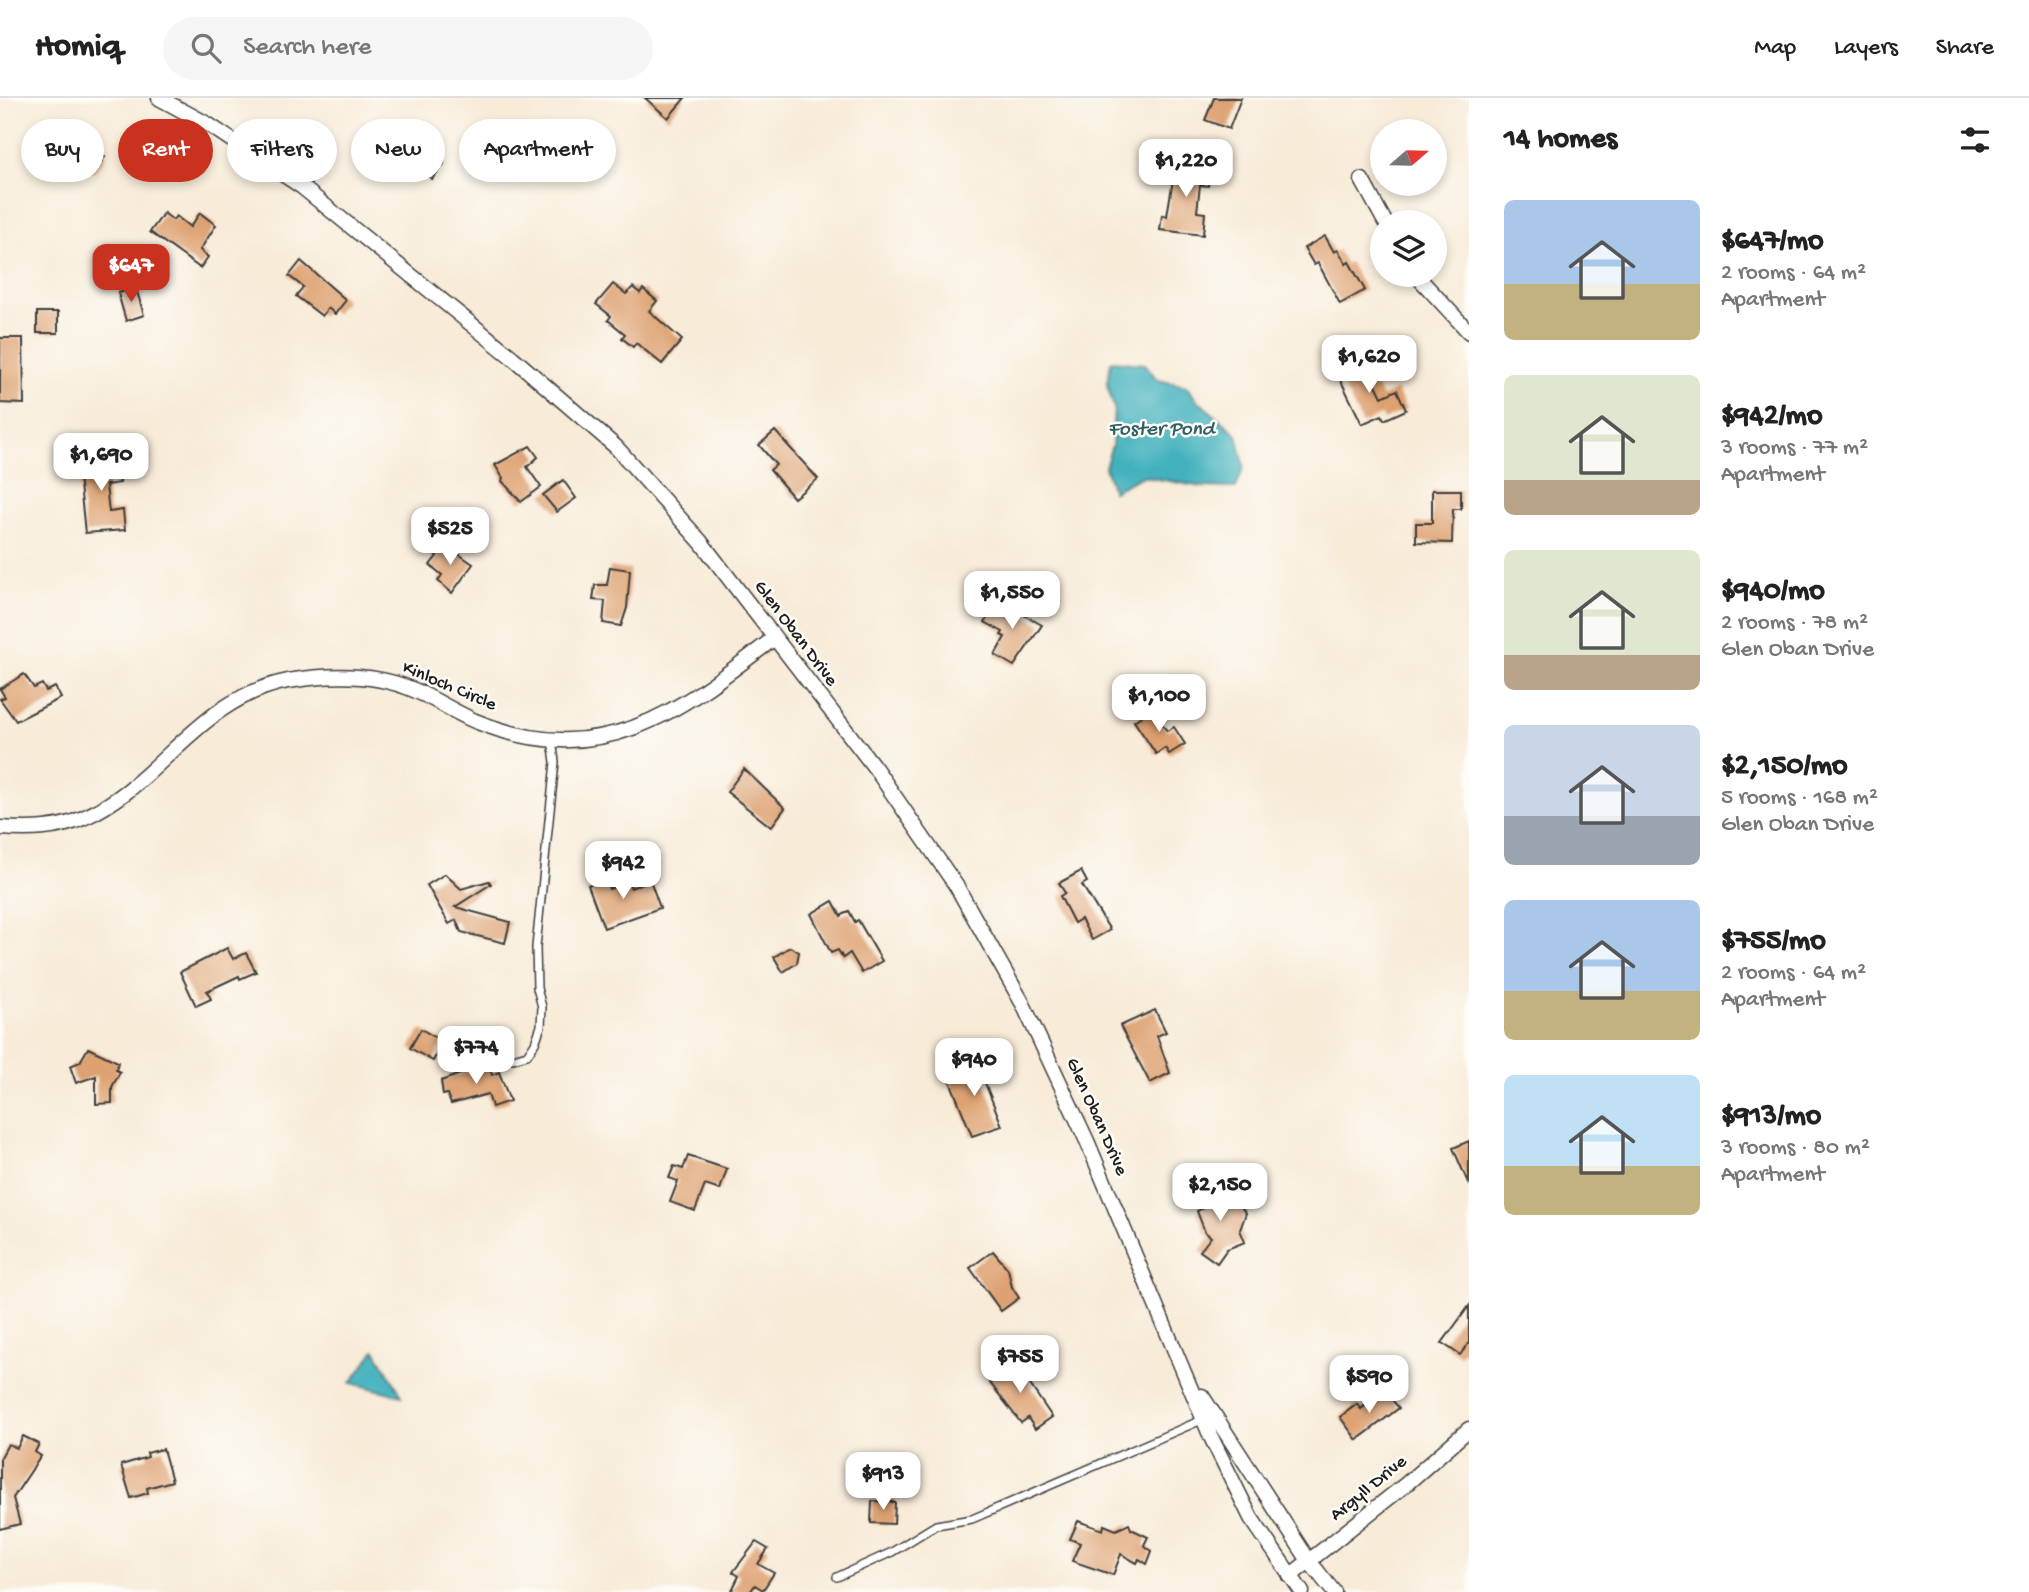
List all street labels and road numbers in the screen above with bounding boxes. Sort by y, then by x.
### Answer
street label: Glen Oban Drive [748,577,842,692]
street label: Kinloch Circle [398,657,500,717]
street label: Glen Oban Drive [1060,1055,1132,1180]
street label: Argyll Drive [1326,1451,1412,1527]

